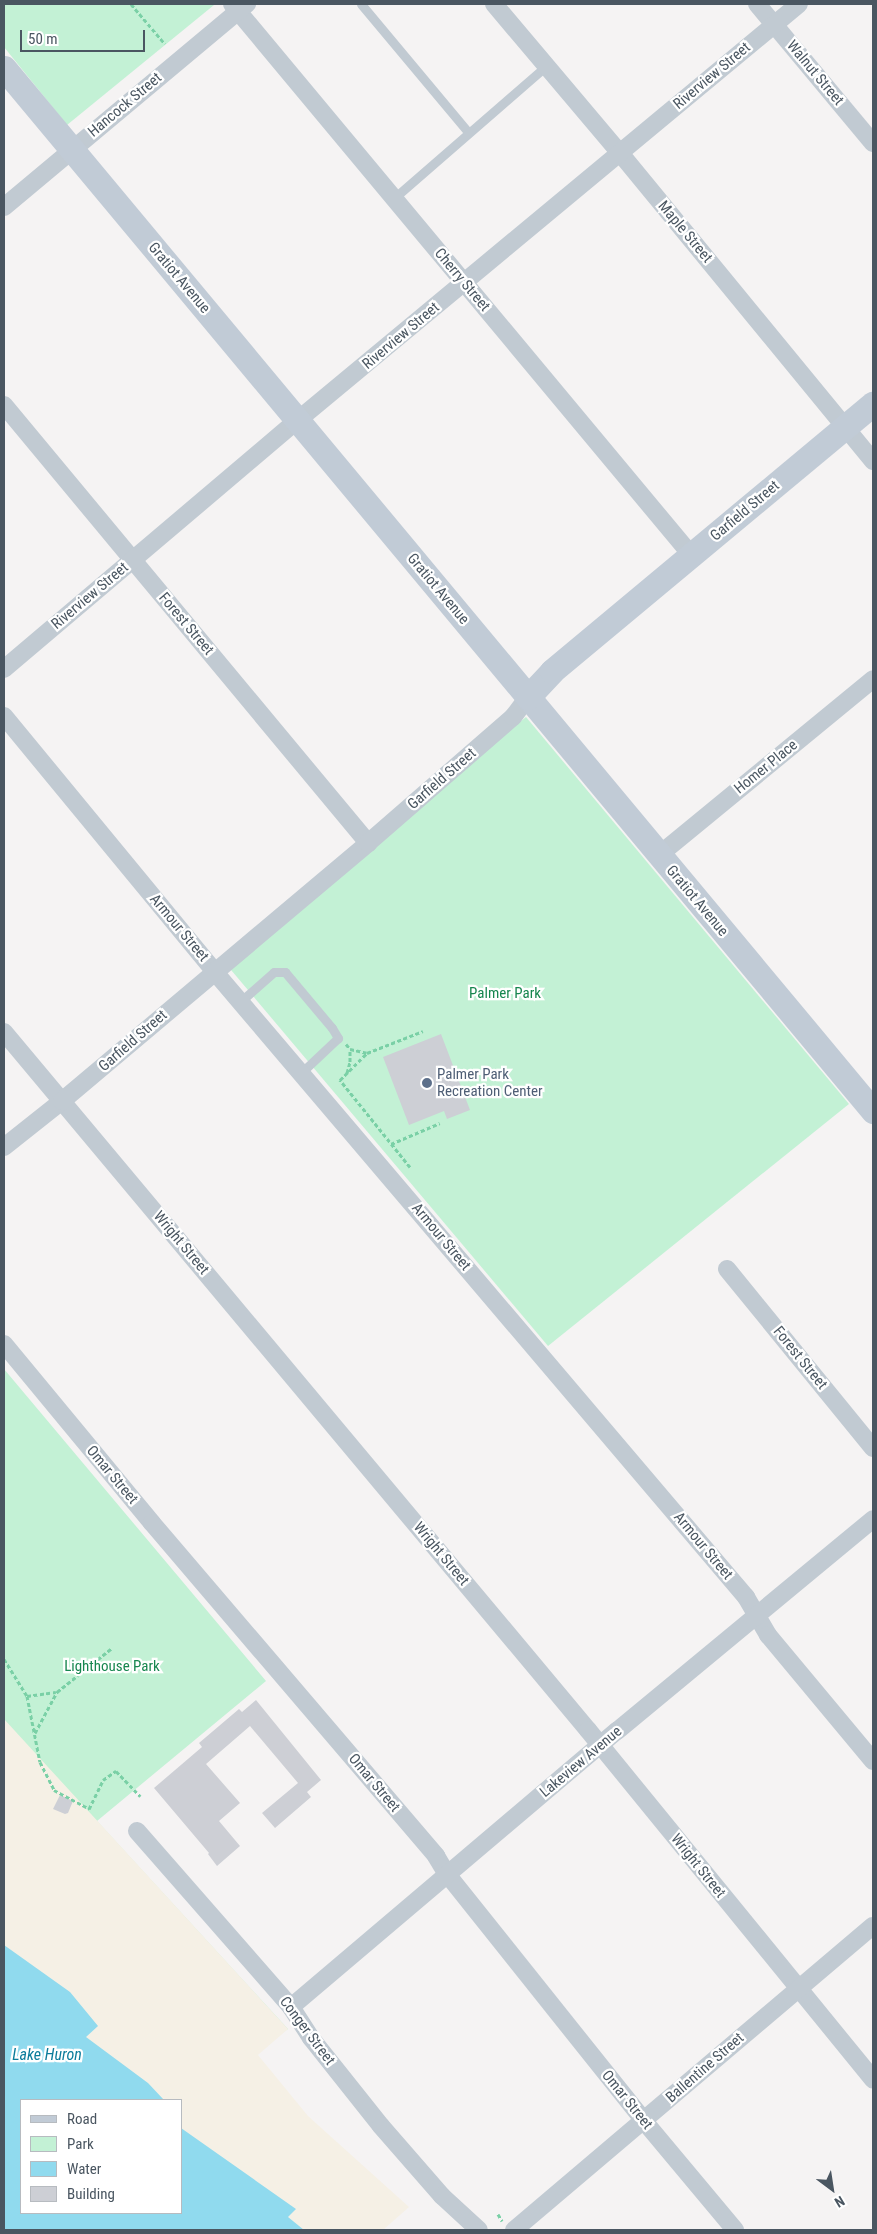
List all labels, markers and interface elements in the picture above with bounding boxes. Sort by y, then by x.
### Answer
scale bar [22,20,148,52]
text: 50 m [28,30,58,48]
street label: Walnut Street [783,37,847,109]
street label: Riverview Street [670,39,754,113]
street label: Hancock Street [85,69,165,141]
street label: Maple Street [654,197,716,267]
street label: Gratiot Avenue [144,239,214,317]
street label: Cherry Street [430,245,494,315]
street label: Riverview Street [359,299,443,373]
street label: Garfield Street [707,477,783,545]
street label: Gratiot Avenue [403,550,473,628]
street label: Riverview Street [48,559,132,633]
street label: Forest Street [155,589,217,659]
street label: Homer Place [731,736,801,798]
street label: Garfield Street [404,744,480,814]
street label: Gratiot Avenue [662,862,732,940]
street label: Armour Street [146,891,212,965]
park label: Palmer Park [469,985,541,1003]
street label: Garfield Street [95,1006,171,1076]
place label: Palmer Park Recreation Center [437,1065,543,1100]
marker: Palmer Park Recreation Center [421,1077,433,1089]
street label: Armour Street [408,1200,474,1274]
street label: Wright Street [149,1208,213,1278]
street label: Forest Street [769,1323,831,1393]
street label: Omar Street [82,1442,142,1508]
street label: Armour Street [670,1509,736,1583]
street label: Wright Street [409,1519,473,1589]
park label: Lighthouse Park [64,1658,160,1676]
street label: Lakeview Avenue [536,1723,626,1801]
street label: Omar Street [344,1750,404,1816]
street label: Wright Street [667,1830,729,1902]
street label: Conger Street [275,1993,339,2069]
street label: Ballentine Street [662,2029,748,2107]
water label: Lake Huron [12,2045,82,2065]
street label: Omar Street [598,2067,656,2133]
legend [20,2099,182,2214]
text: Road [67,2110,97,2128]
text: Park [67,2135,94,2153]
text: Water [67,2160,101,2178]
north arrow [807,2164,857,2214]
text: Building [67,2185,115,2203]
text: N [832,2193,848,2211]

